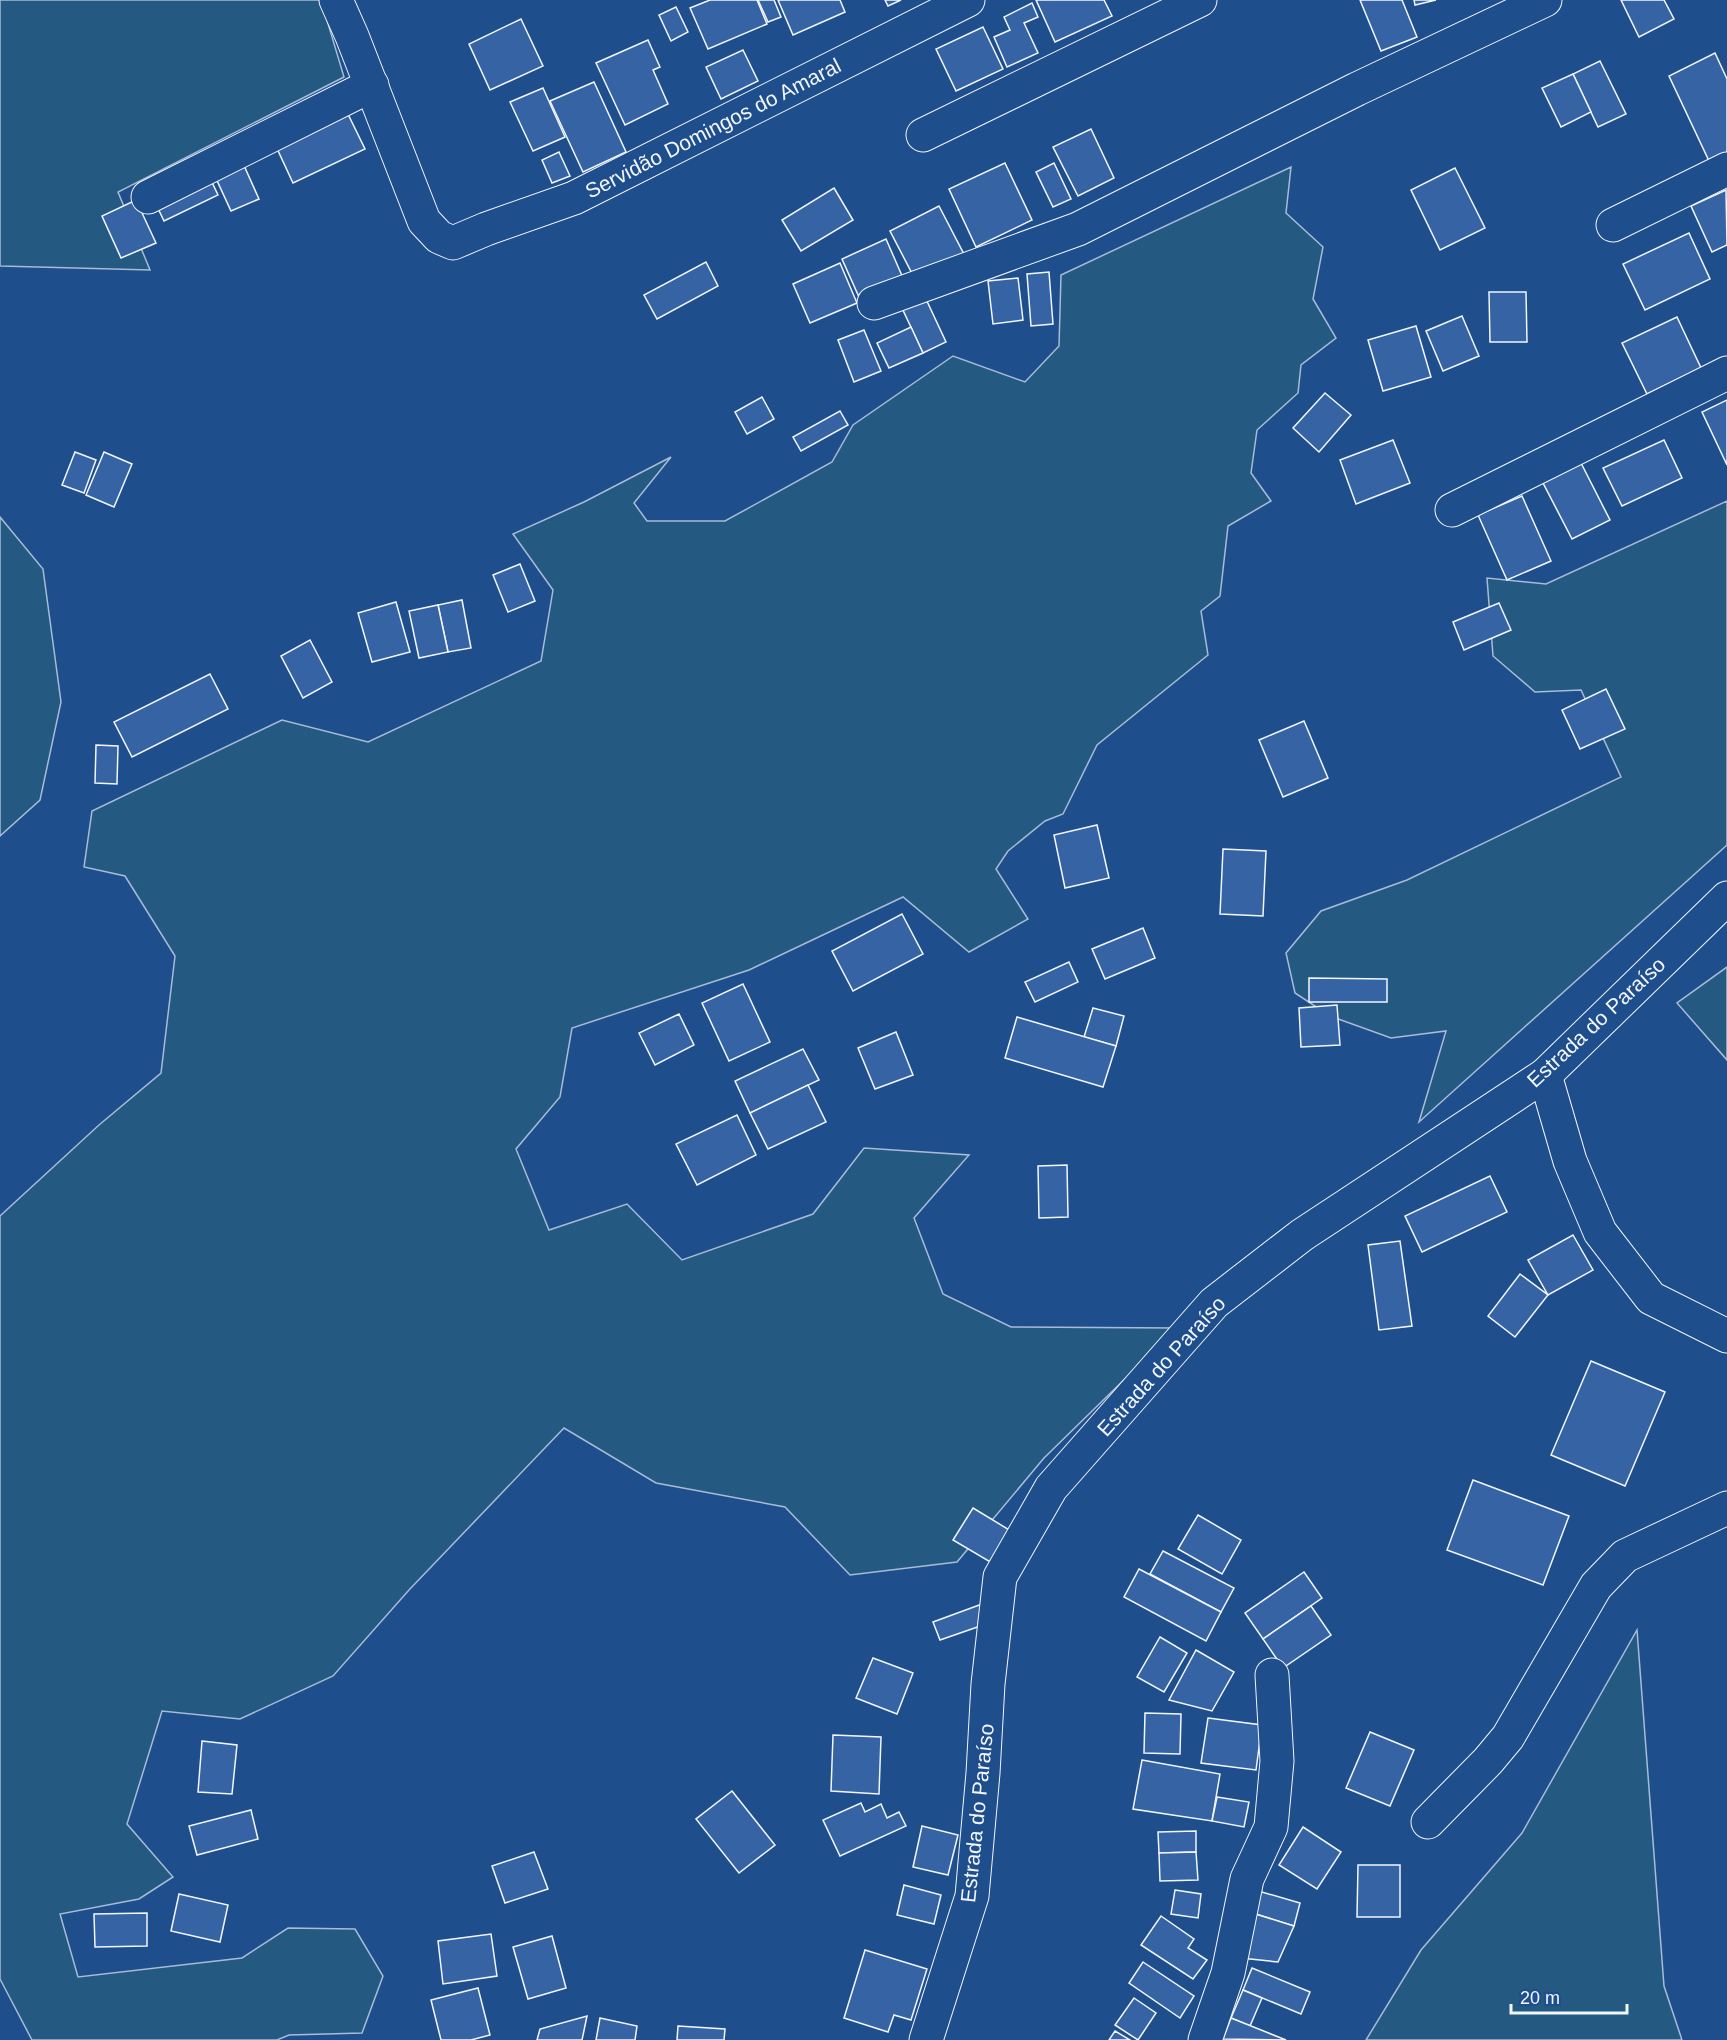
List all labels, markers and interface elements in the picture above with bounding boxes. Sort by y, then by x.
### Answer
street label: Servidão Domingos do Amaral [581,53,845,203]
street label: Estrada do Paraíso [1522,952,1670,1092]
street label: Estrada do Paraíso [1092,1292,1230,1440]
street label: Estrada do Paraíso [956,1722,998,1904]
scale bar [1511,1977,1626,2015]
text: 20 m [1520,1988,1560,2008]

